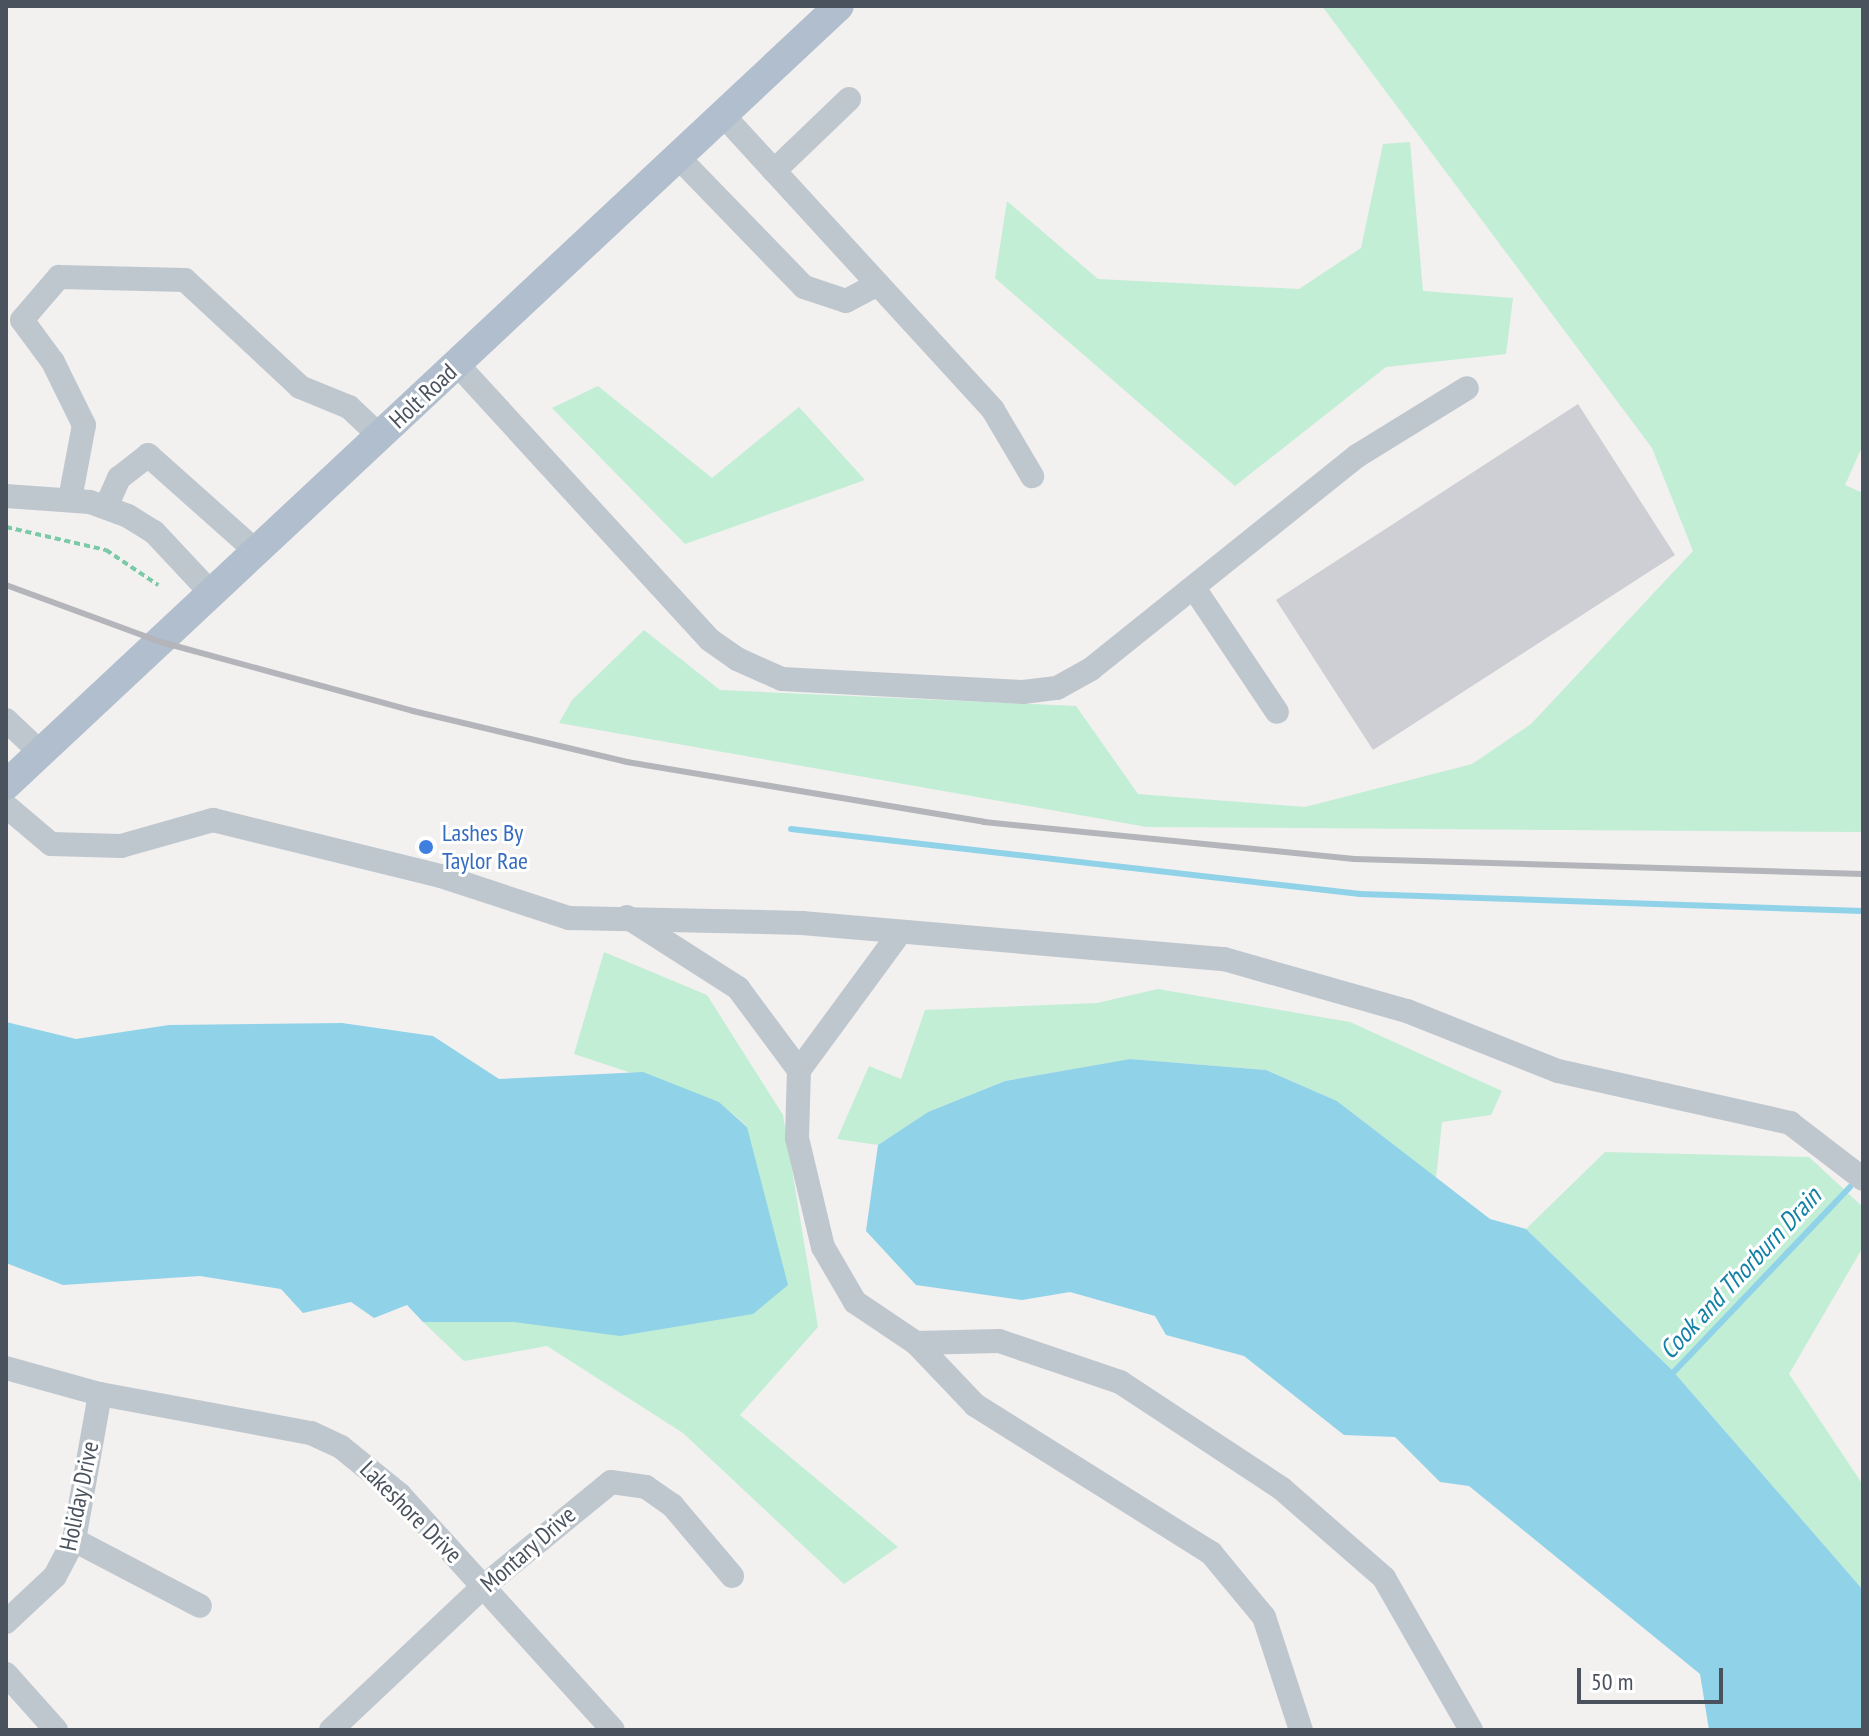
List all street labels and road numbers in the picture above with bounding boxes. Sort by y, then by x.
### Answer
street label: Holt Road [383,358,463,434]
street label: Holiday Drive [53,1438,105,1554]
street label: Lakeshore Drive [354,1455,468,1569]
street label: Montary Drive [475,1500,581,1598]

